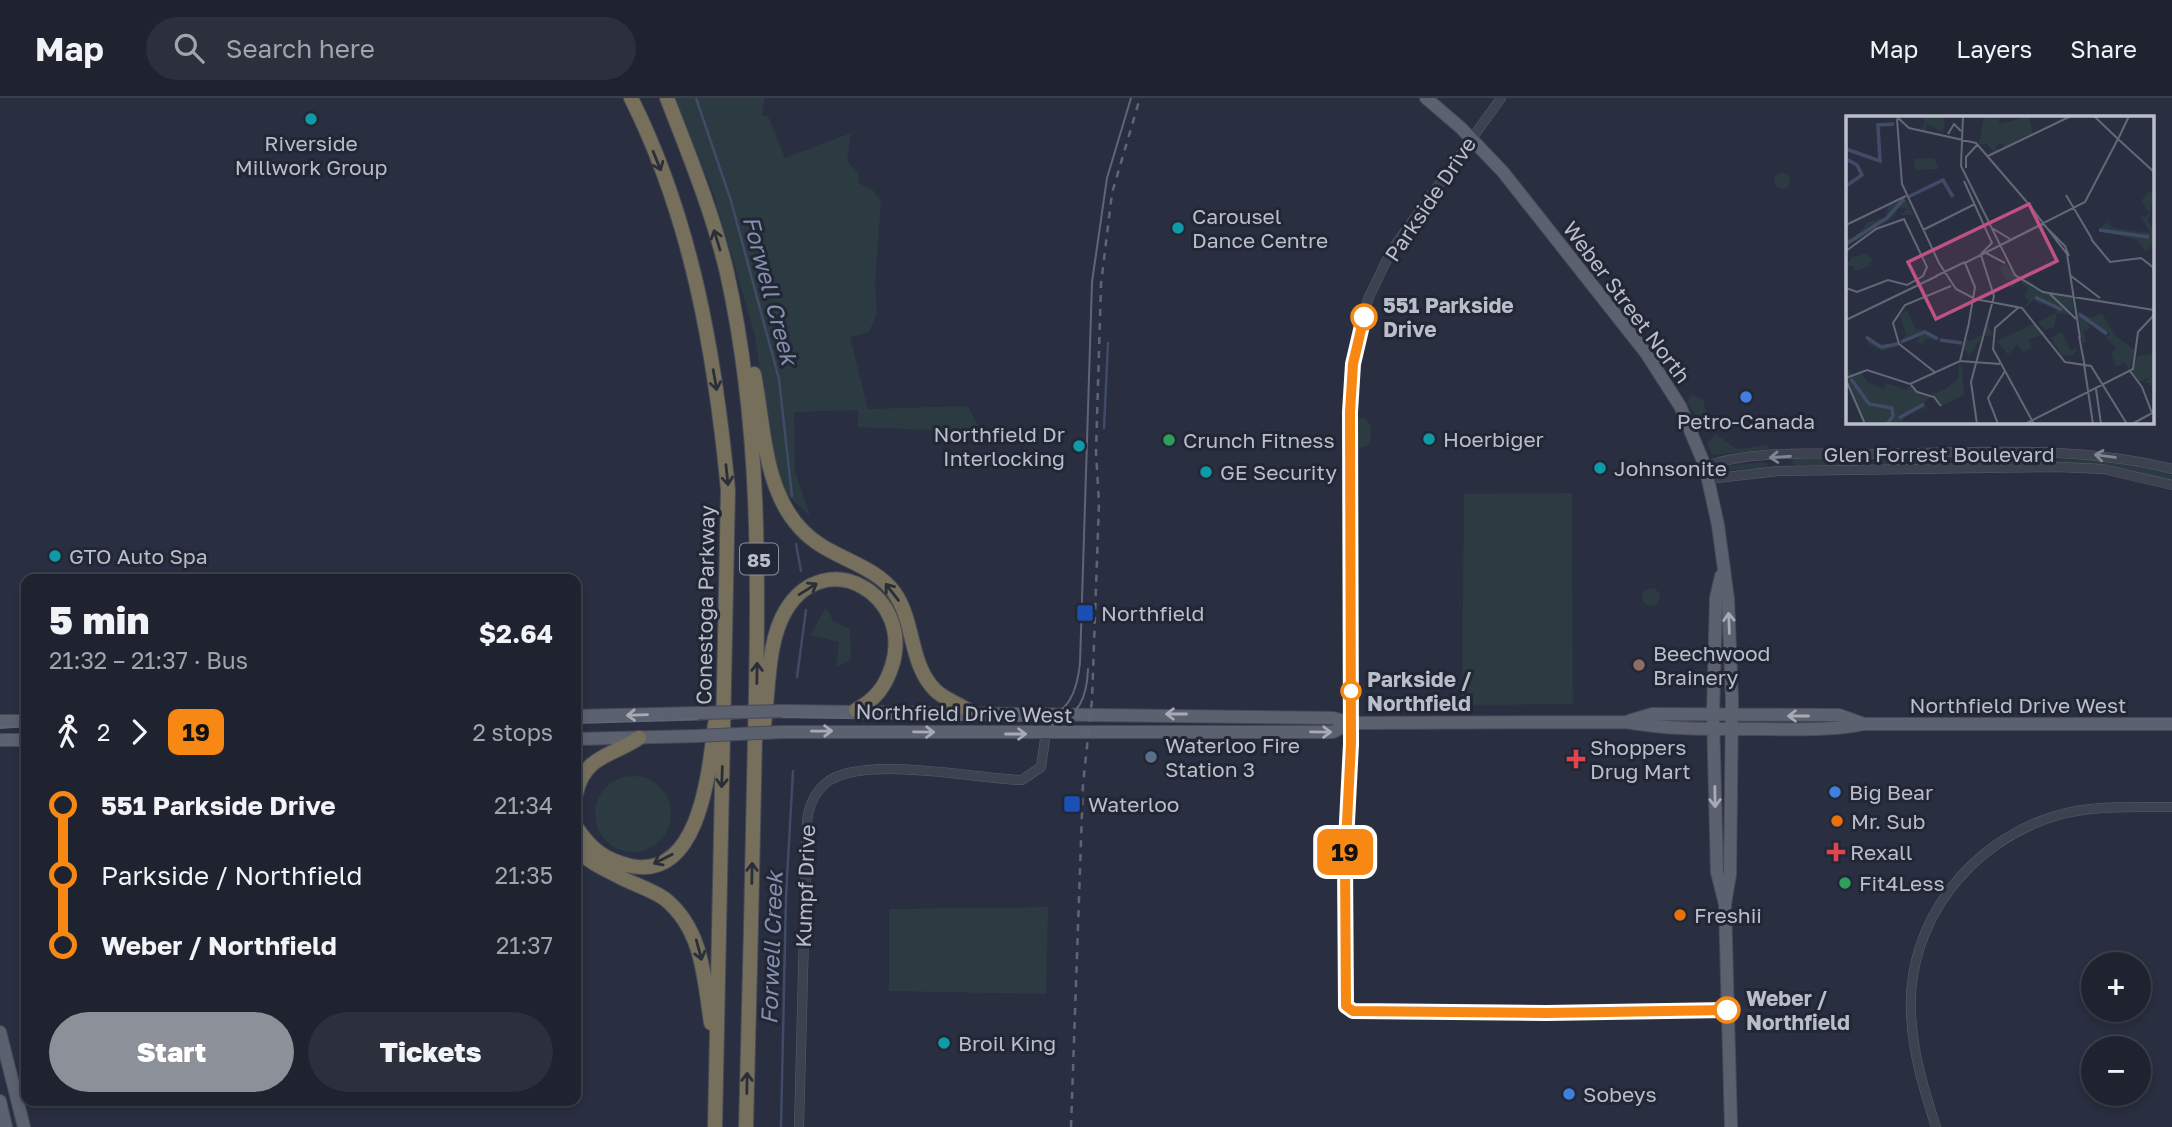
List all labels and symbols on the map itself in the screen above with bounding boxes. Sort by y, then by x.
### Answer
marker: Riverside Millwork Group [303,111,319,127]
inset map [1846,116,2154,424]
place label: Riverside Millwork Group [235,130,387,180]
street label: Parkside Drive [1379,132,1481,266]
one-way arrow [652,150,665,171]
place label: Carousel Dance Centre [1192,203,1328,253]
water label: Forwell Creek [738,213,805,369]
street label: Weber Street North [1558,216,1696,388]
marker: Carousel Dance Centre [1170,220,1186,236]
one-way arrow [709,229,722,251]
place label: 551 Parkside Drive [1383,292,1514,342]
marker: 551 Parkside Drive [1351,304,1377,330]
one-way arrow [709,368,722,391]
marker: Petro-Canada [1738,389,1754,405]
place label: Petro-Canada [1677,408,1815,434]
place label: Northfield Dr Interlocking [933,421,1065,471]
place label: Hoerbiger [1443,426,1544,452]
place label: Crunch Fitness [1183,427,1335,453]
marker: Hoerbiger [1421,431,1437,447]
marker: Crunch Fitness [1161,432,1177,448]
marker: Northfield Dr Interlocking [1071,438,1087,454]
street label: Glen Forrest Boulevard [1823,441,2055,467]
one-way arrow [2094,449,2117,462]
one-way arrow [1769,450,1792,463]
place label: Johnsonite [1614,455,1727,481]
place label: GE Security [1220,459,1337,485]
marker: Johnsonite [1592,460,1608,476]
one-way arrow [720,463,733,485]
marker: GE Security [1198,464,1214,480]
street label: Conestoga Parkway [690,505,720,705]
place label: GTO Auto Spa [69,543,208,569]
road number: 85 [740,544,778,574]
marker: GTO Auto Spa [47,548,63,564]
one-way arrow [798,581,817,596]
one-way arrow [884,583,899,601]
place label: Northfield [1101,600,1204,626]
marker: Northfield [1075,603,1095,623]
one-way arrow [1722,612,1735,635]
place label: Beechwood Brainery [1653,640,1771,690]
marker: Beechwood Brainery [1631,657,1647,673]
one-way arrow [750,662,763,685]
place label: Parkside / Northfield [1367,666,1471,716]
marker: Parkside / Northfield [1341,681,1361,701]
street label: Northfield Drive West [1910,692,2126,718]
street label: Northfield Drive West [855,698,1073,728]
one-way arrow [1164,707,1187,721]
one-way arrow [626,709,649,722]
one-way arrow [1787,709,1810,723]
one-way arrow [810,724,833,738]
one-way arrow [1309,725,1332,739]
one-way arrow [912,726,935,739]
one-way arrow [1004,727,1027,740]
place label: Waterloo Fire Station 3 [1165,732,1300,782]
place label: Shoppers Drug Mart [1590,734,1691,784]
marker: Waterloo Fire Station 3 [1143,749,1159,765]
marker: Shoppers Drug Mart [1568,751,1584,767]
one-way arrow [716,766,729,789]
place label: Big Bear [1849,779,1933,805]
marker: Big Bear [1827,784,1843,800]
one-way arrow [1708,785,1722,808]
place label: Waterloo [1088,791,1179,817]
marker: Waterloo [1062,794,1082,814]
place label: Mr. Sub [1851,808,1925,834]
marker: Mr. Sub [1829,813,1845,829]
street label: Kumpf Drive [790,824,820,948]
line badge: 19 [1314,829,1376,875]
place label: Rexall [1850,839,1912,865]
marker: Rexall [1828,844,1844,860]
one-way arrow [654,852,674,866]
one-way arrow [746,862,759,885]
water label: Forwell Creek [754,869,788,1025]
place label: Fit4Less [1859,870,1945,896]
marker: Fit4Less [1837,875,1853,891]
place label: Freshii [1694,902,1762,928]
marker: Freshii [1672,907,1688,923]
one-way arrow [693,939,706,961]
place label: Weber / Northfield [1746,985,1850,1035]
marker: Weber / Northfield [1714,997,1740,1023]
place label: Broil King [958,1030,1056,1056]
marker: Broil King [936,1035,952,1051]
one-way arrow [741,1072,754,1095]
place label: Sobeys [1583,1081,1657,1107]
marker: Sobeys [1561,1086,1577,1102]

